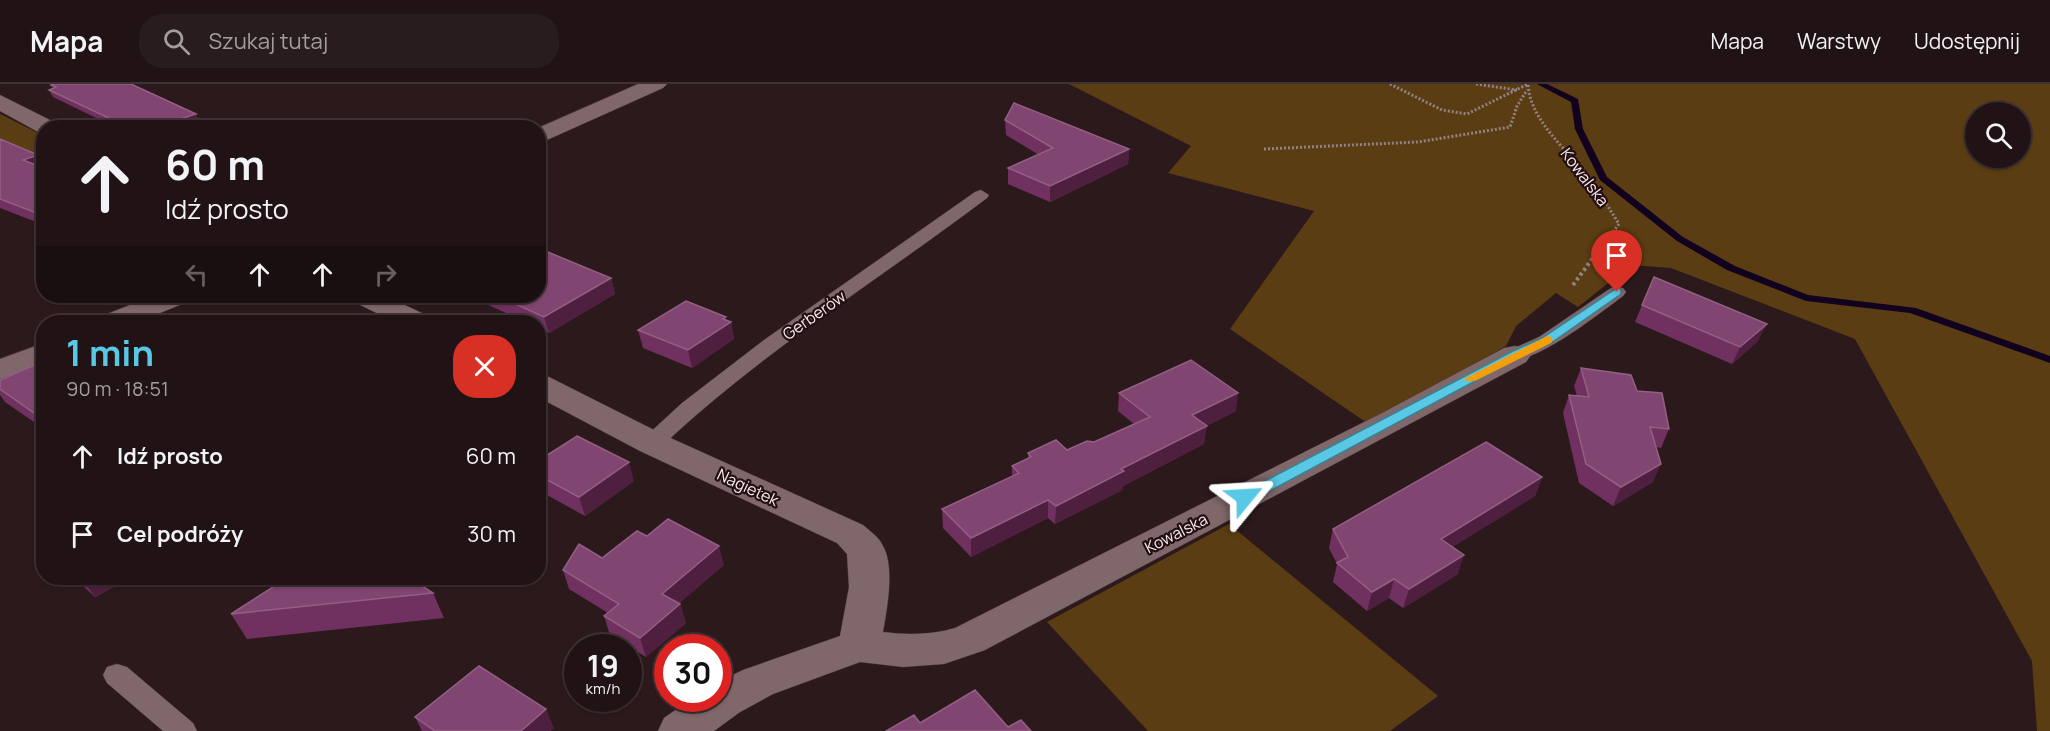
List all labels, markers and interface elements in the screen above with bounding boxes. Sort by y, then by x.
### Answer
search box [139,14,559,68]
text: Mapa [30,22,103,60]
icon: search [160,25,193,58]
text: Szukaj tutaj [208,26,328,56]
text: Mapa [1711,27,1764,55]
text: Warstwy [1797,27,1881,55]
text: Udostępnij [1914,27,2020,55]
map controls [1965,102,2031,168]
button: search [1965,102,2031,168]
text: 60 m [165,135,265,193]
street label: Kowalska [1556,143,1614,211]
icon: ahead [66,144,144,222]
text: Idź prosto [165,190,289,227]
pin [1591,230,1642,292]
icon: arrive [1600,239,1633,272]
icon: left [180,258,213,291]
icon: ahead [243,258,276,291]
icon: ahead [306,258,339,291]
icon: right [369,258,402,291]
street label: Gerberów [778,285,850,345]
text: 1 min [66,328,154,377]
button: close [453,335,516,398]
text: 90 m · 18:51 [66,375,169,402]
icon: ahead [66,440,99,473]
text: Idź prosto [117,441,223,471]
text: 60 m [466,441,516,471]
street label: Nagietek [714,463,783,511]
position arrow [1213,465,1277,529]
street label: Kowalska [1141,508,1211,558]
icon: arrive [66,518,99,551]
text: Cel podróży [117,519,243,549]
text: 30 m [467,519,516,549]
speed limit sign: 30 [654,634,732,712]
text: 19 [587,645,619,686]
text: km/h [586,678,620,699]

